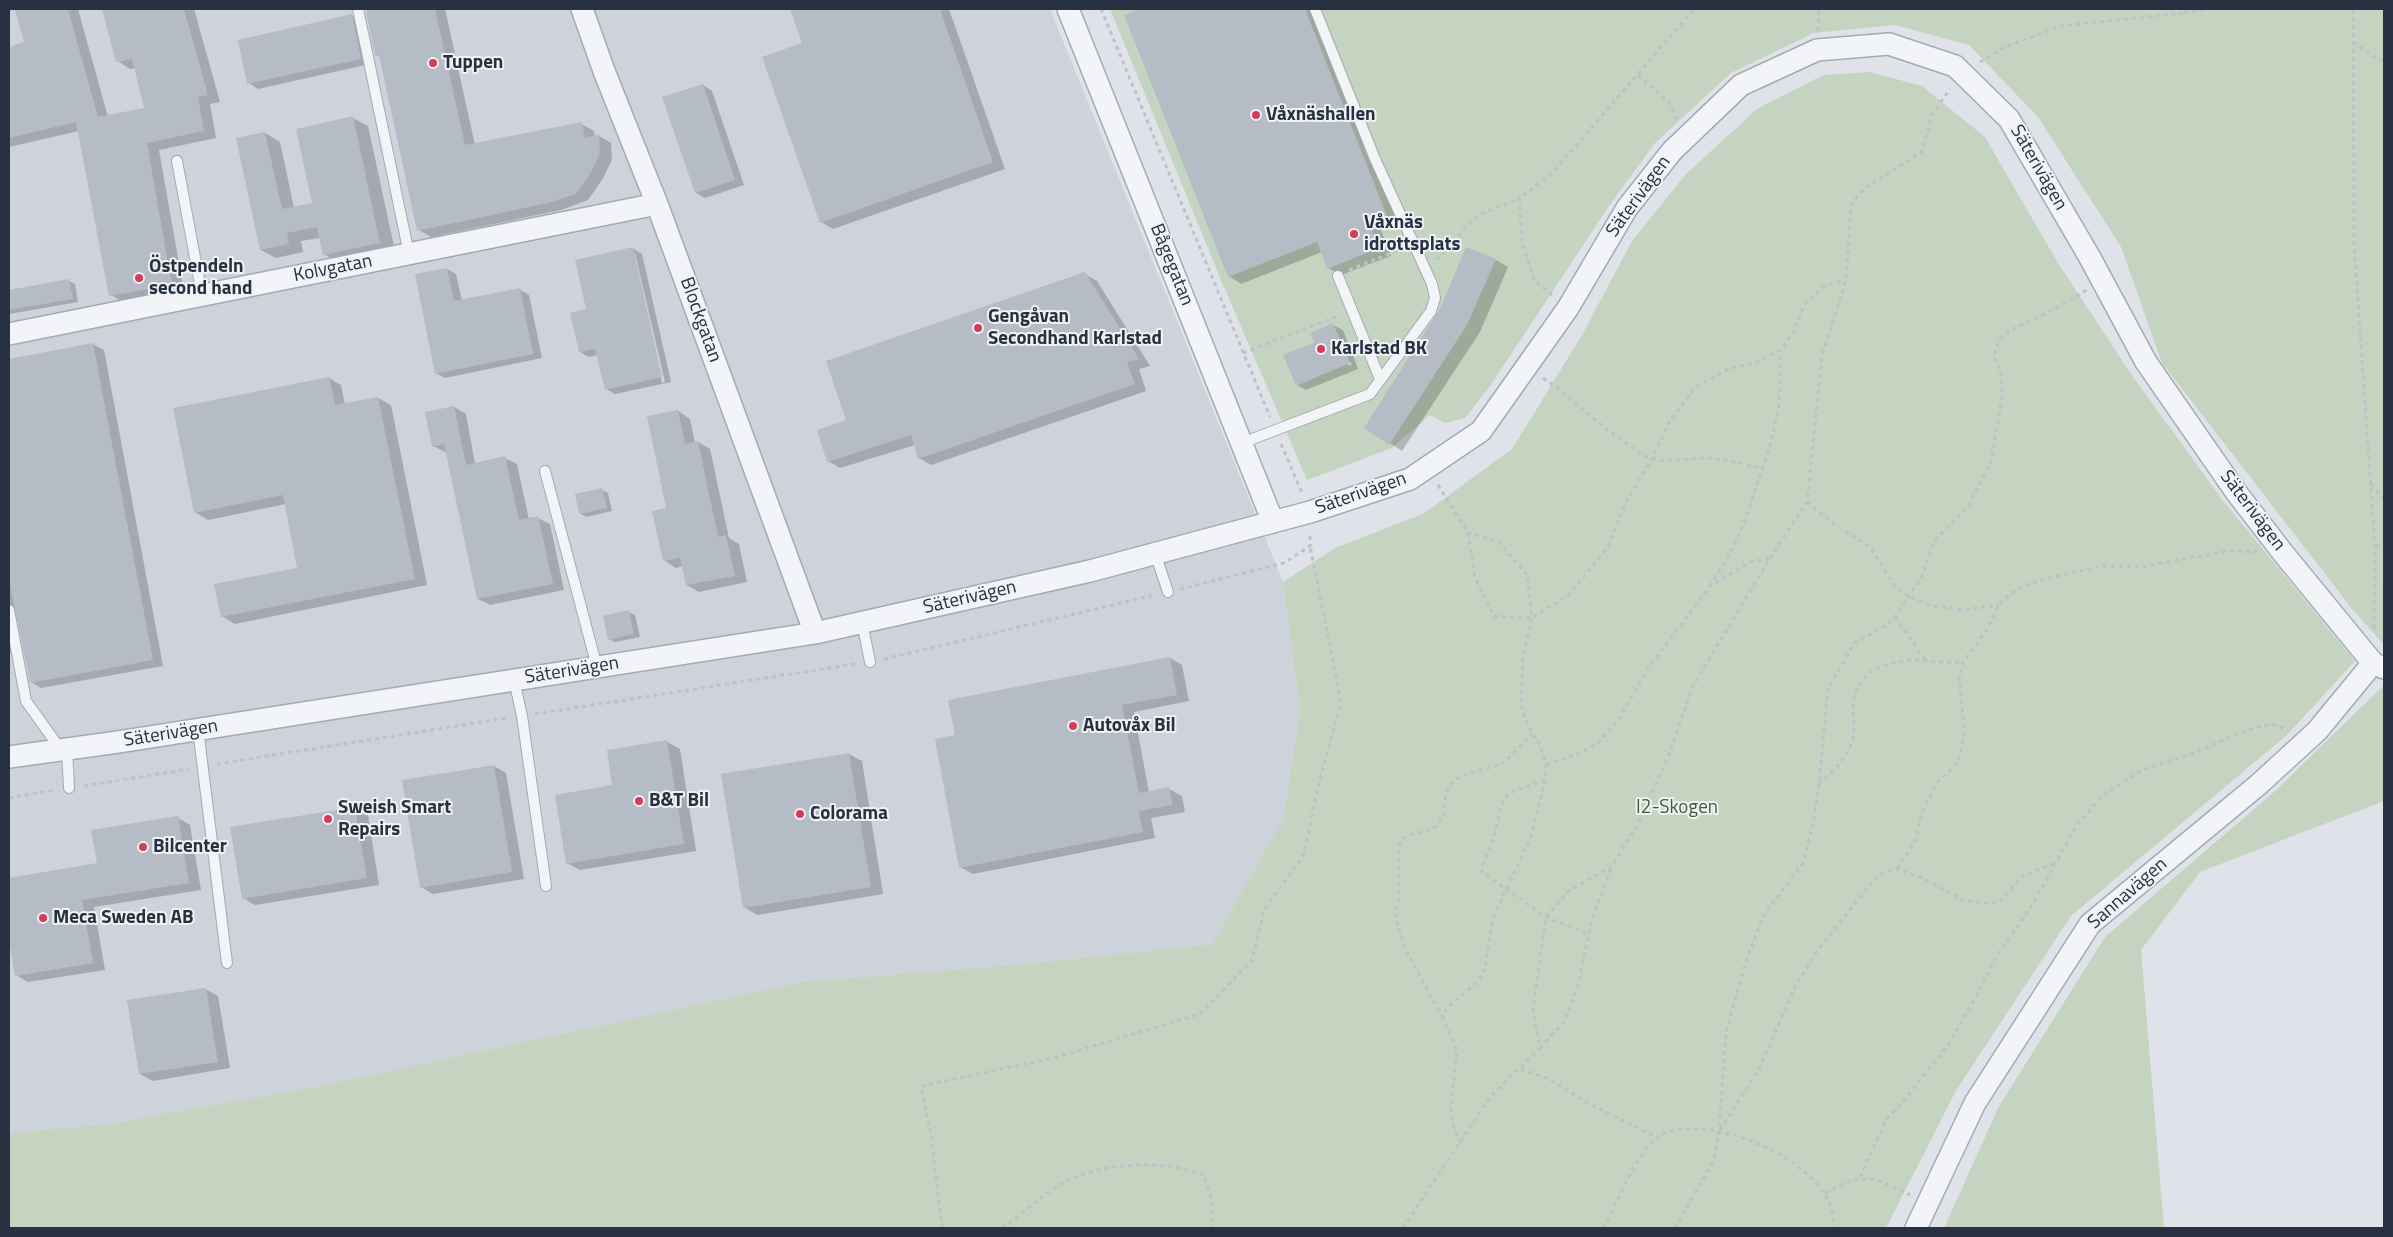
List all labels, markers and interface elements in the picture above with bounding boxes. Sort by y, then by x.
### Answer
place label: Tuppen [443,52,503,74]
marker: Tuppen [427,57,439,69]
place label: Våxnäshallen [1266,104,1376,126]
marker: Våxnäshallen [1250,109,1262,121]
street label: Säterivägen [2004,121,2072,215]
street label: Säterivägen [1602,152,1676,242]
place label: Våxnäs idrottsplats [1364,212,1460,256]
street label: Bågegatan [1144,221,1198,309]
marker: Våxnäs idrottsplats [1348,228,1360,240]
street label: Kolvgatan [292,250,374,288]
place label: Östpendeln second hand [149,256,252,300]
marker: Östpendeln second hand [133,272,145,284]
street label: Blockgatan [674,274,726,366]
place label: Gengåvan Secondhand Karlstad [988,306,1162,350]
marker: Gengåvan Secondhand Karlstad [972,322,984,334]
place label: Karlstad BK [1331,338,1427,360]
marker: Karlstad BK [1315,343,1327,355]
street label: Säterivägen [2214,466,2290,556]
street label: Säterivägen [1312,468,1410,520]
street label: Säterivägen [921,576,1019,620]
street label: Säterivägen [523,652,621,690]
street label: Säterivägen [122,715,220,753]
place label: Autovåx Bil [1083,715,1176,737]
marker: Autovåx Bil [1067,720,1079,732]
place label: B&T Bil [649,790,709,812]
marker: B&T Bil [633,795,645,807]
place label: Sweish Smart Repairs [338,797,451,841]
park label: I2-Skogen [1636,797,1718,819]
place label: Colorama [810,803,888,825]
marker: Colorama [794,808,806,820]
marker: Sweish Smart Repairs [322,813,334,825]
place label: Bilcenter [153,836,227,858]
marker: Bilcenter [137,841,149,853]
street label: Sannavägen [2084,853,2172,935]
place label: Meca Sweden AB [53,907,194,929]
marker: Meca Sweden AB [37,912,49,924]

